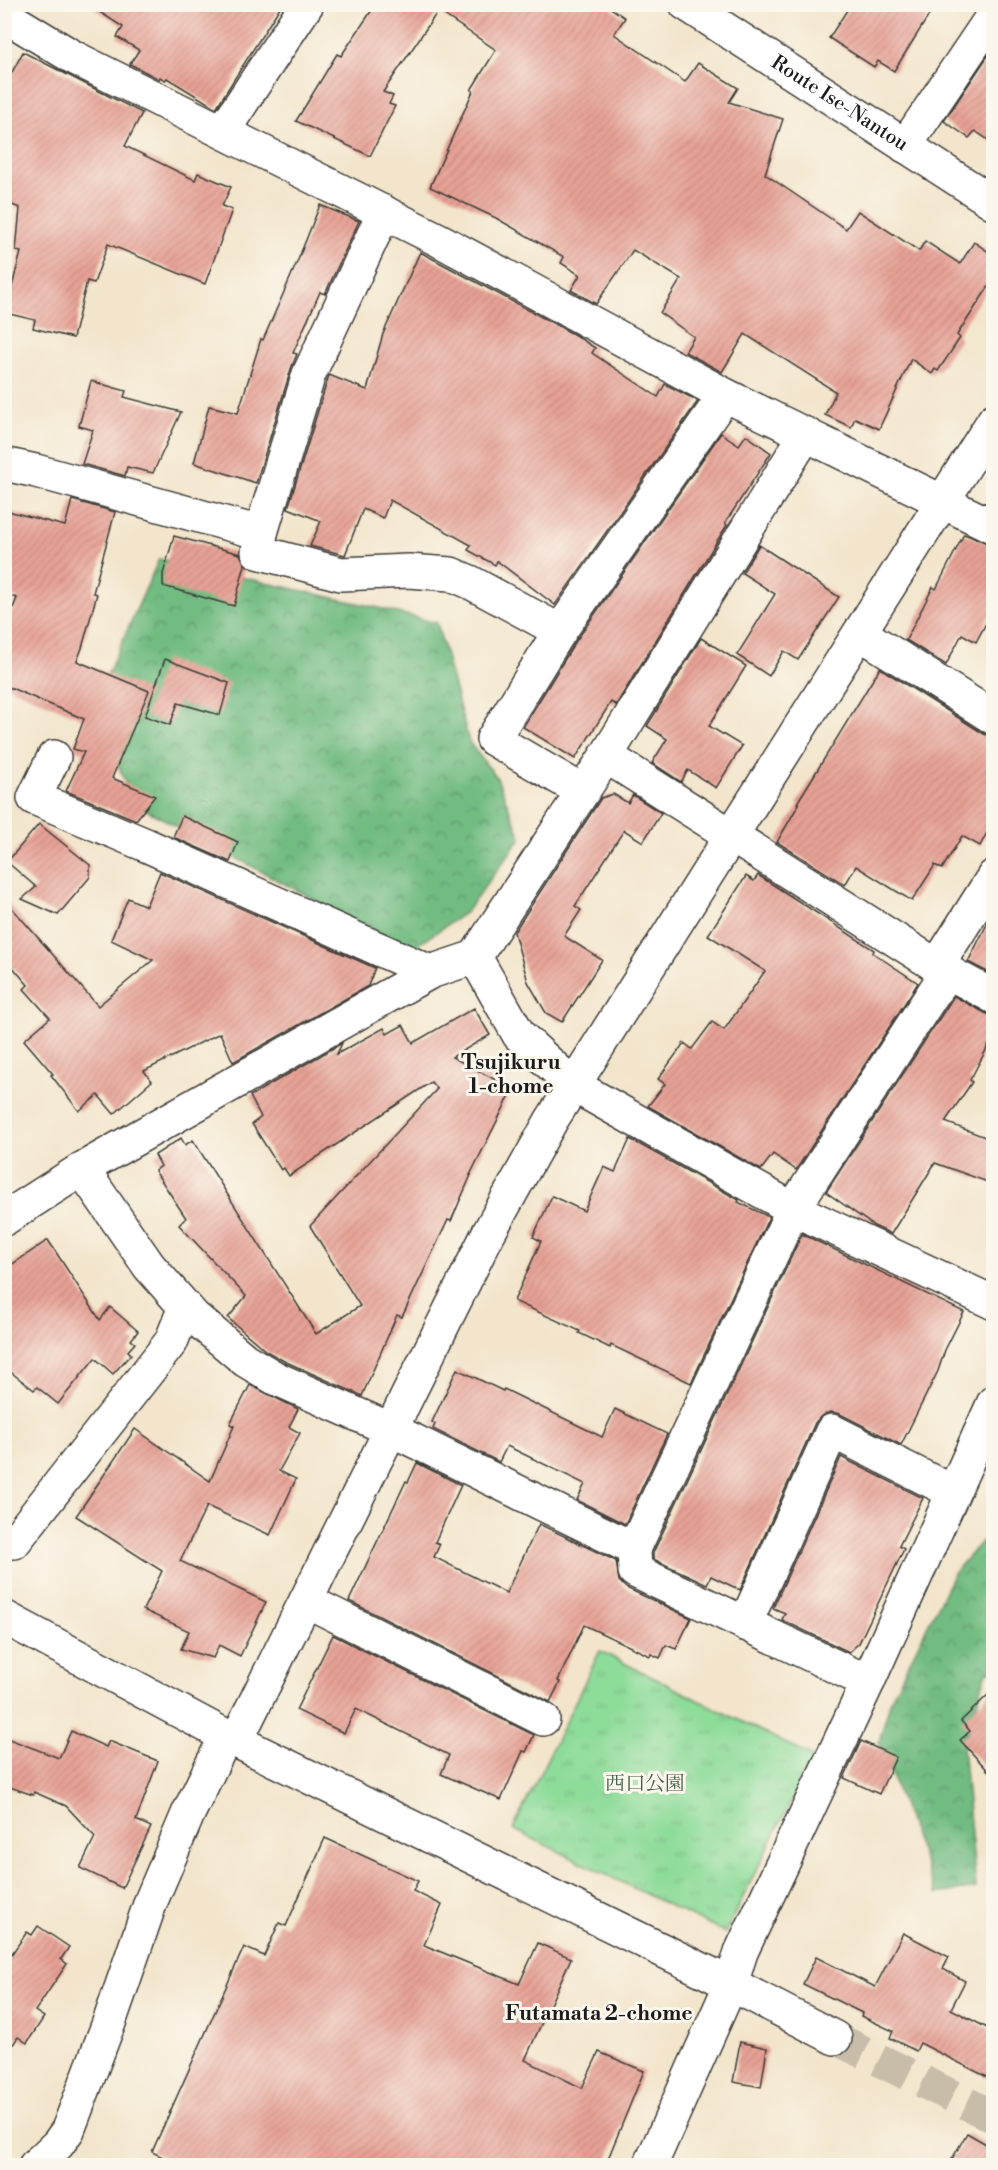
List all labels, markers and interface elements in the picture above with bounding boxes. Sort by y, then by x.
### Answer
street label: Route Ise-Nantou [767,50,913,157]
district label: Tsujikuru 1-chome [461,1050,561,1100]
park label: 西口公園 [605,1772,685,1797]
district label: Futamata 2-chome [505,2001,693,2027]

